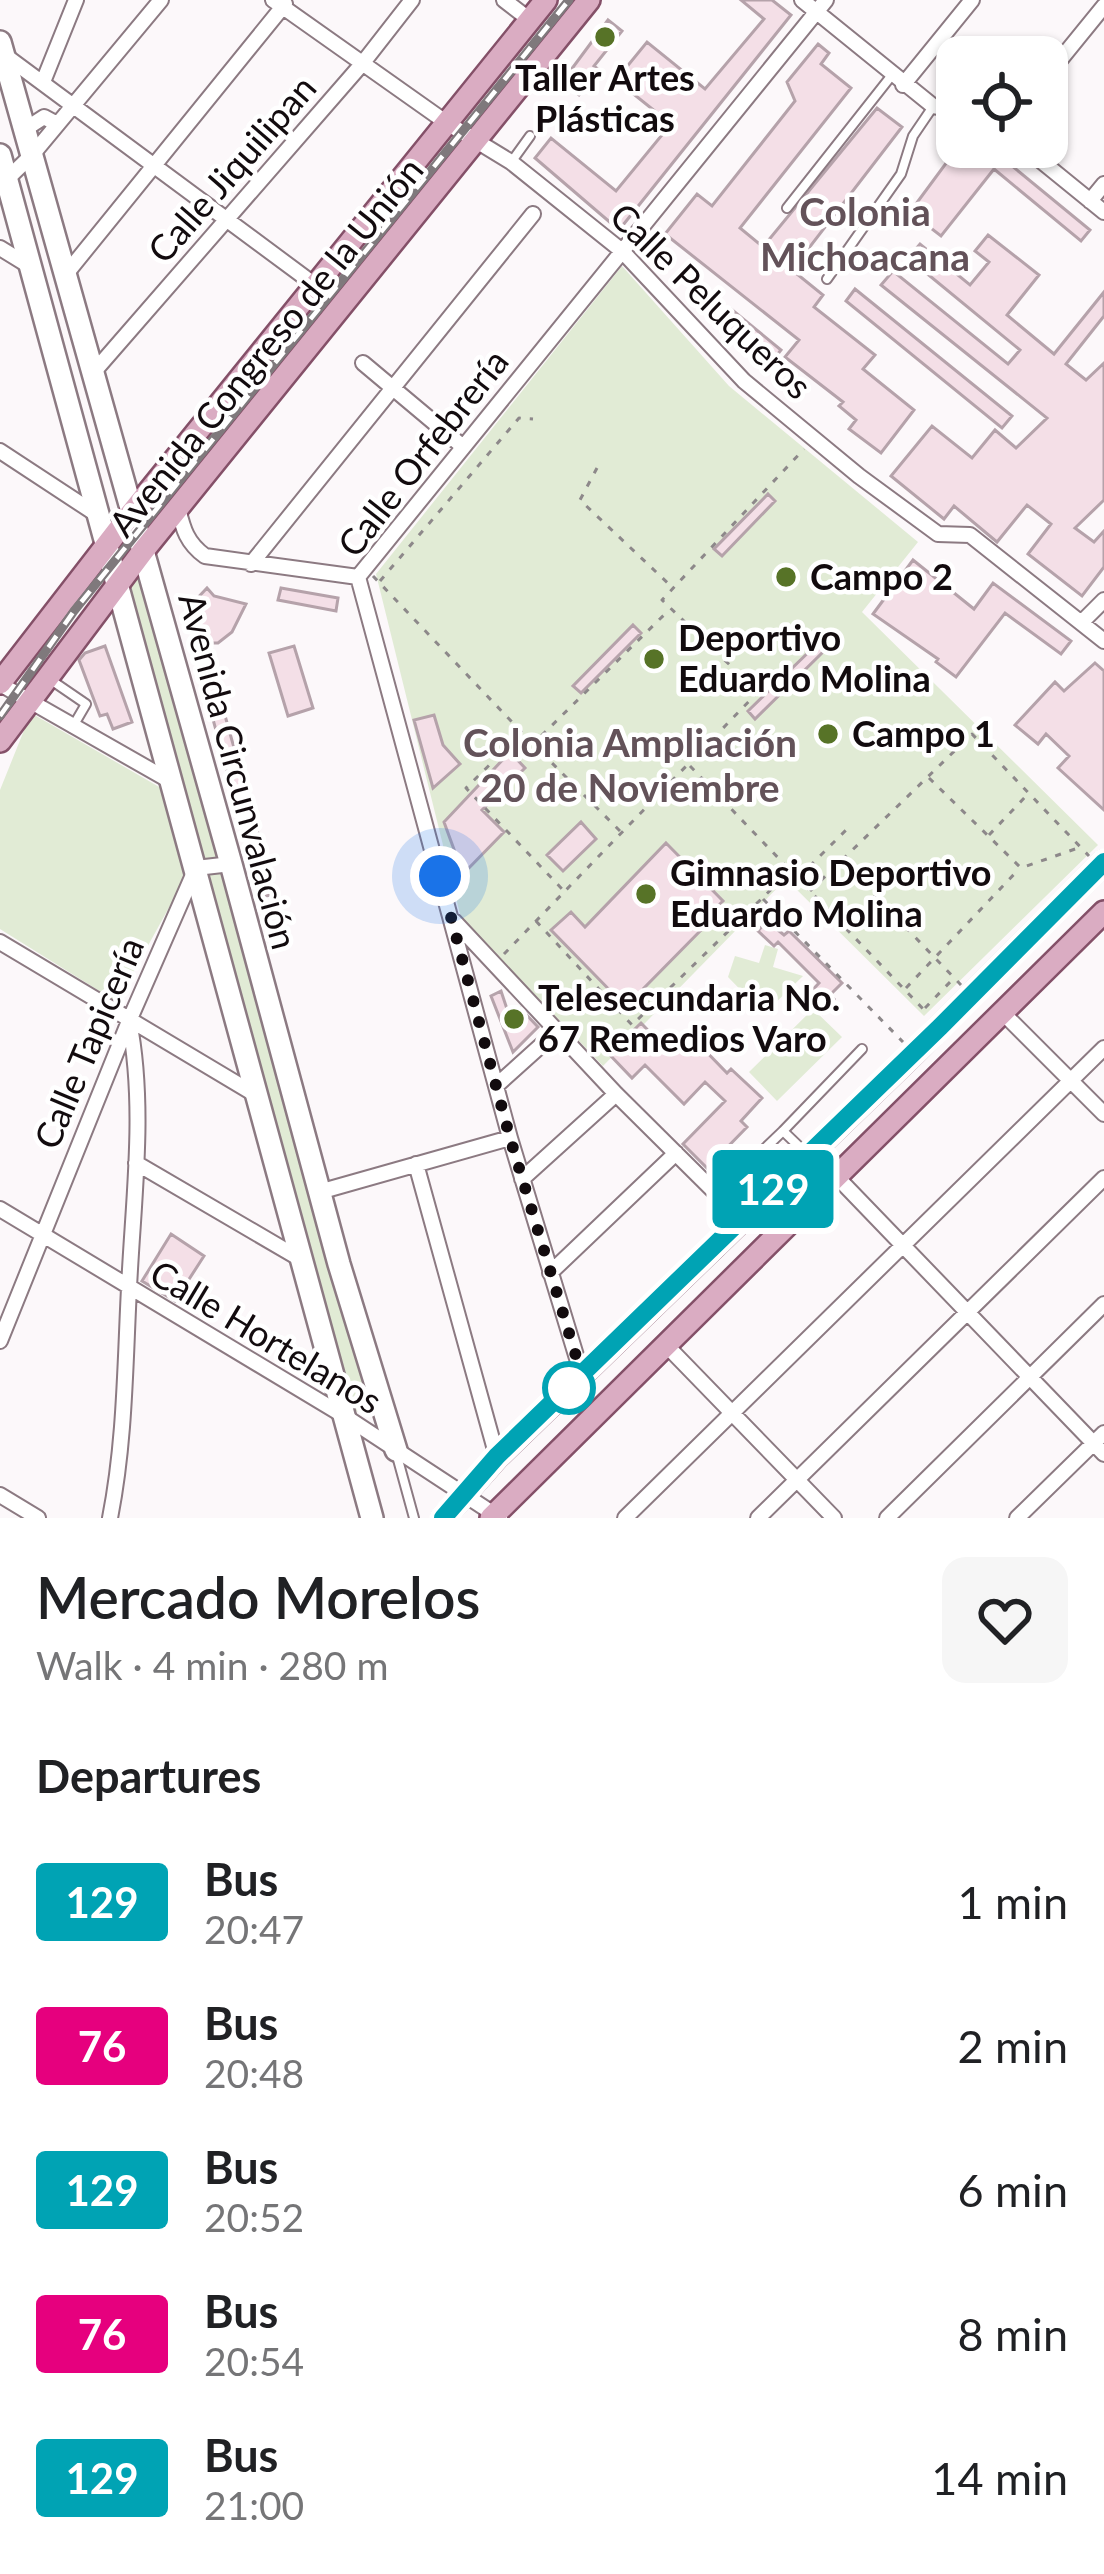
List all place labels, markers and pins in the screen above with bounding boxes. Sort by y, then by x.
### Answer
marker: Taller Artes Plásticas [592,24,618,50]
place label: Taller Artes Plásticas [515,55,695,140]
place label: Campo 2 [810,554,953,598]
marker: Campo 2 [773,564,799,590]
place label: Deportivo Eduardo Molina [678,615,931,700]
marker: Deportivo Eduardo Molina [641,646,667,672]
place label: Campo 1 [852,711,995,755]
marker: Campo 1 [815,721,841,747]
place label: Gimnasio Deportivo Eduardo Molina [670,850,992,935]
marker: Gimnasio Deportivo Eduardo Molina [633,881,659,907]
place label: Telesecundaria No. 67 Remedios Varo [538,975,840,1060]
marker: Telesecundaria No. 67 Remedios Varo [501,1006,527,1032]
unlabelled marker [544,1363,594,1413]

